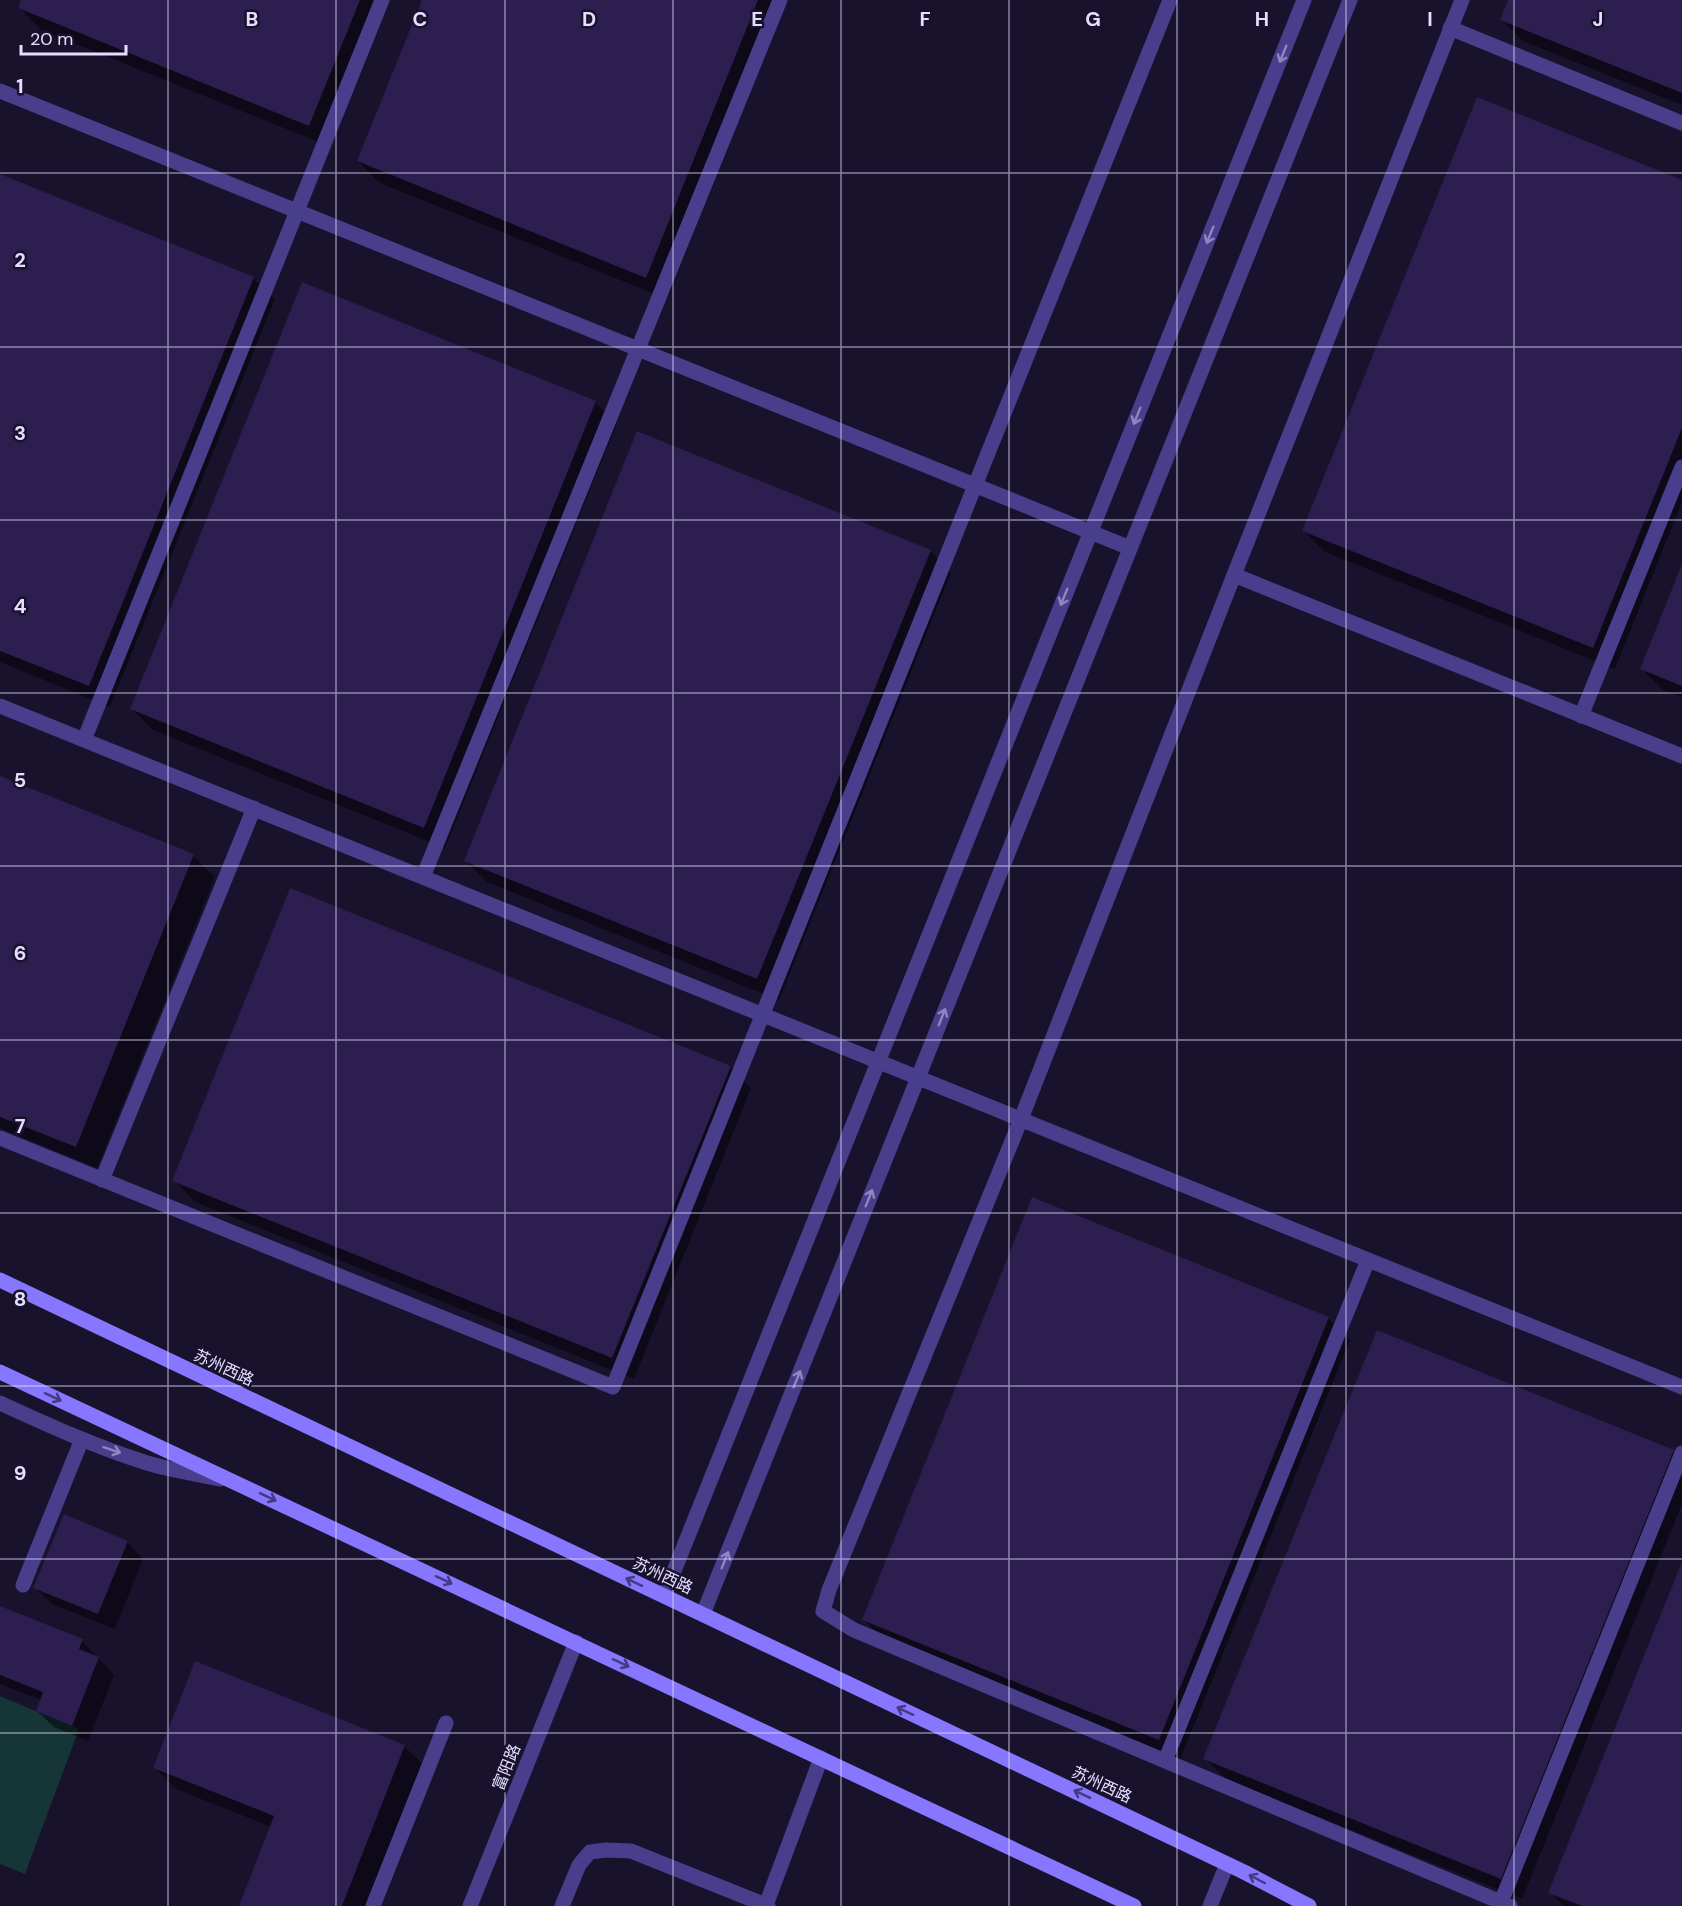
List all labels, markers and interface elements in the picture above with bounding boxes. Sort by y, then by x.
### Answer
text: B [246,6,258,32]
text: C [413,6,427,32]
text: D [582,6,596,32]
text: E [751,6,763,32]
text: F [919,6,931,32]
text: G [1085,6,1101,32]
text: H [1255,6,1269,32]
text: I [1427,6,1433,32]
text: J [1593,6,1603,32]
scale bar [21,18,126,56]
text: 20 m [30,27,73,51]
one-way arrow [1277,45,1288,63]
text: 1 [16,73,24,99]
one-way arrow [1204,225,1215,244]
text: 2 [14,247,26,273]
one-way arrow [1131,406,1142,425]
text: 3 [14,420,26,446]
one-way arrow [1058,587,1069,606]
text: 4 [14,593,27,619]
text: 5 [14,767,26,793]
text: 6 [14,940,26,966]
one-way arrow [937,1008,948,1027]
text: 7 [15,1113,26,1139]
one-way arrow [864,1189,875,1208]
text: 8 [14,1286,26,1312]
street label: 苏州西路 [190,1344,257,1390]
one-way arrow [792,1370,803,1389]
one-way arrow [43,1391,61,1403]
one-way arrow [102,1446,121,1457]
text: 9 [14,1460,26,1486]
one-way arrow [258,1492,276,1504]
one-way arrow [720,1551,731,1570]
street label: 苏州西路 [629,1552,696,1598]
one-way arrow [435,1575,453,1586]
one-way arrow [626,1575,644,1587]
one-way arrow [611,1658,629,1670]
one-way arrow [897,1704,915,1716]
street label: 富阳路 [488,1741,525,1793]
street label: 苏州西路 [1068,1761,1135,1807]
one-way arrow [1073,1788,1091,1800]
one-way arrow [1249,1873,1267,1884]

